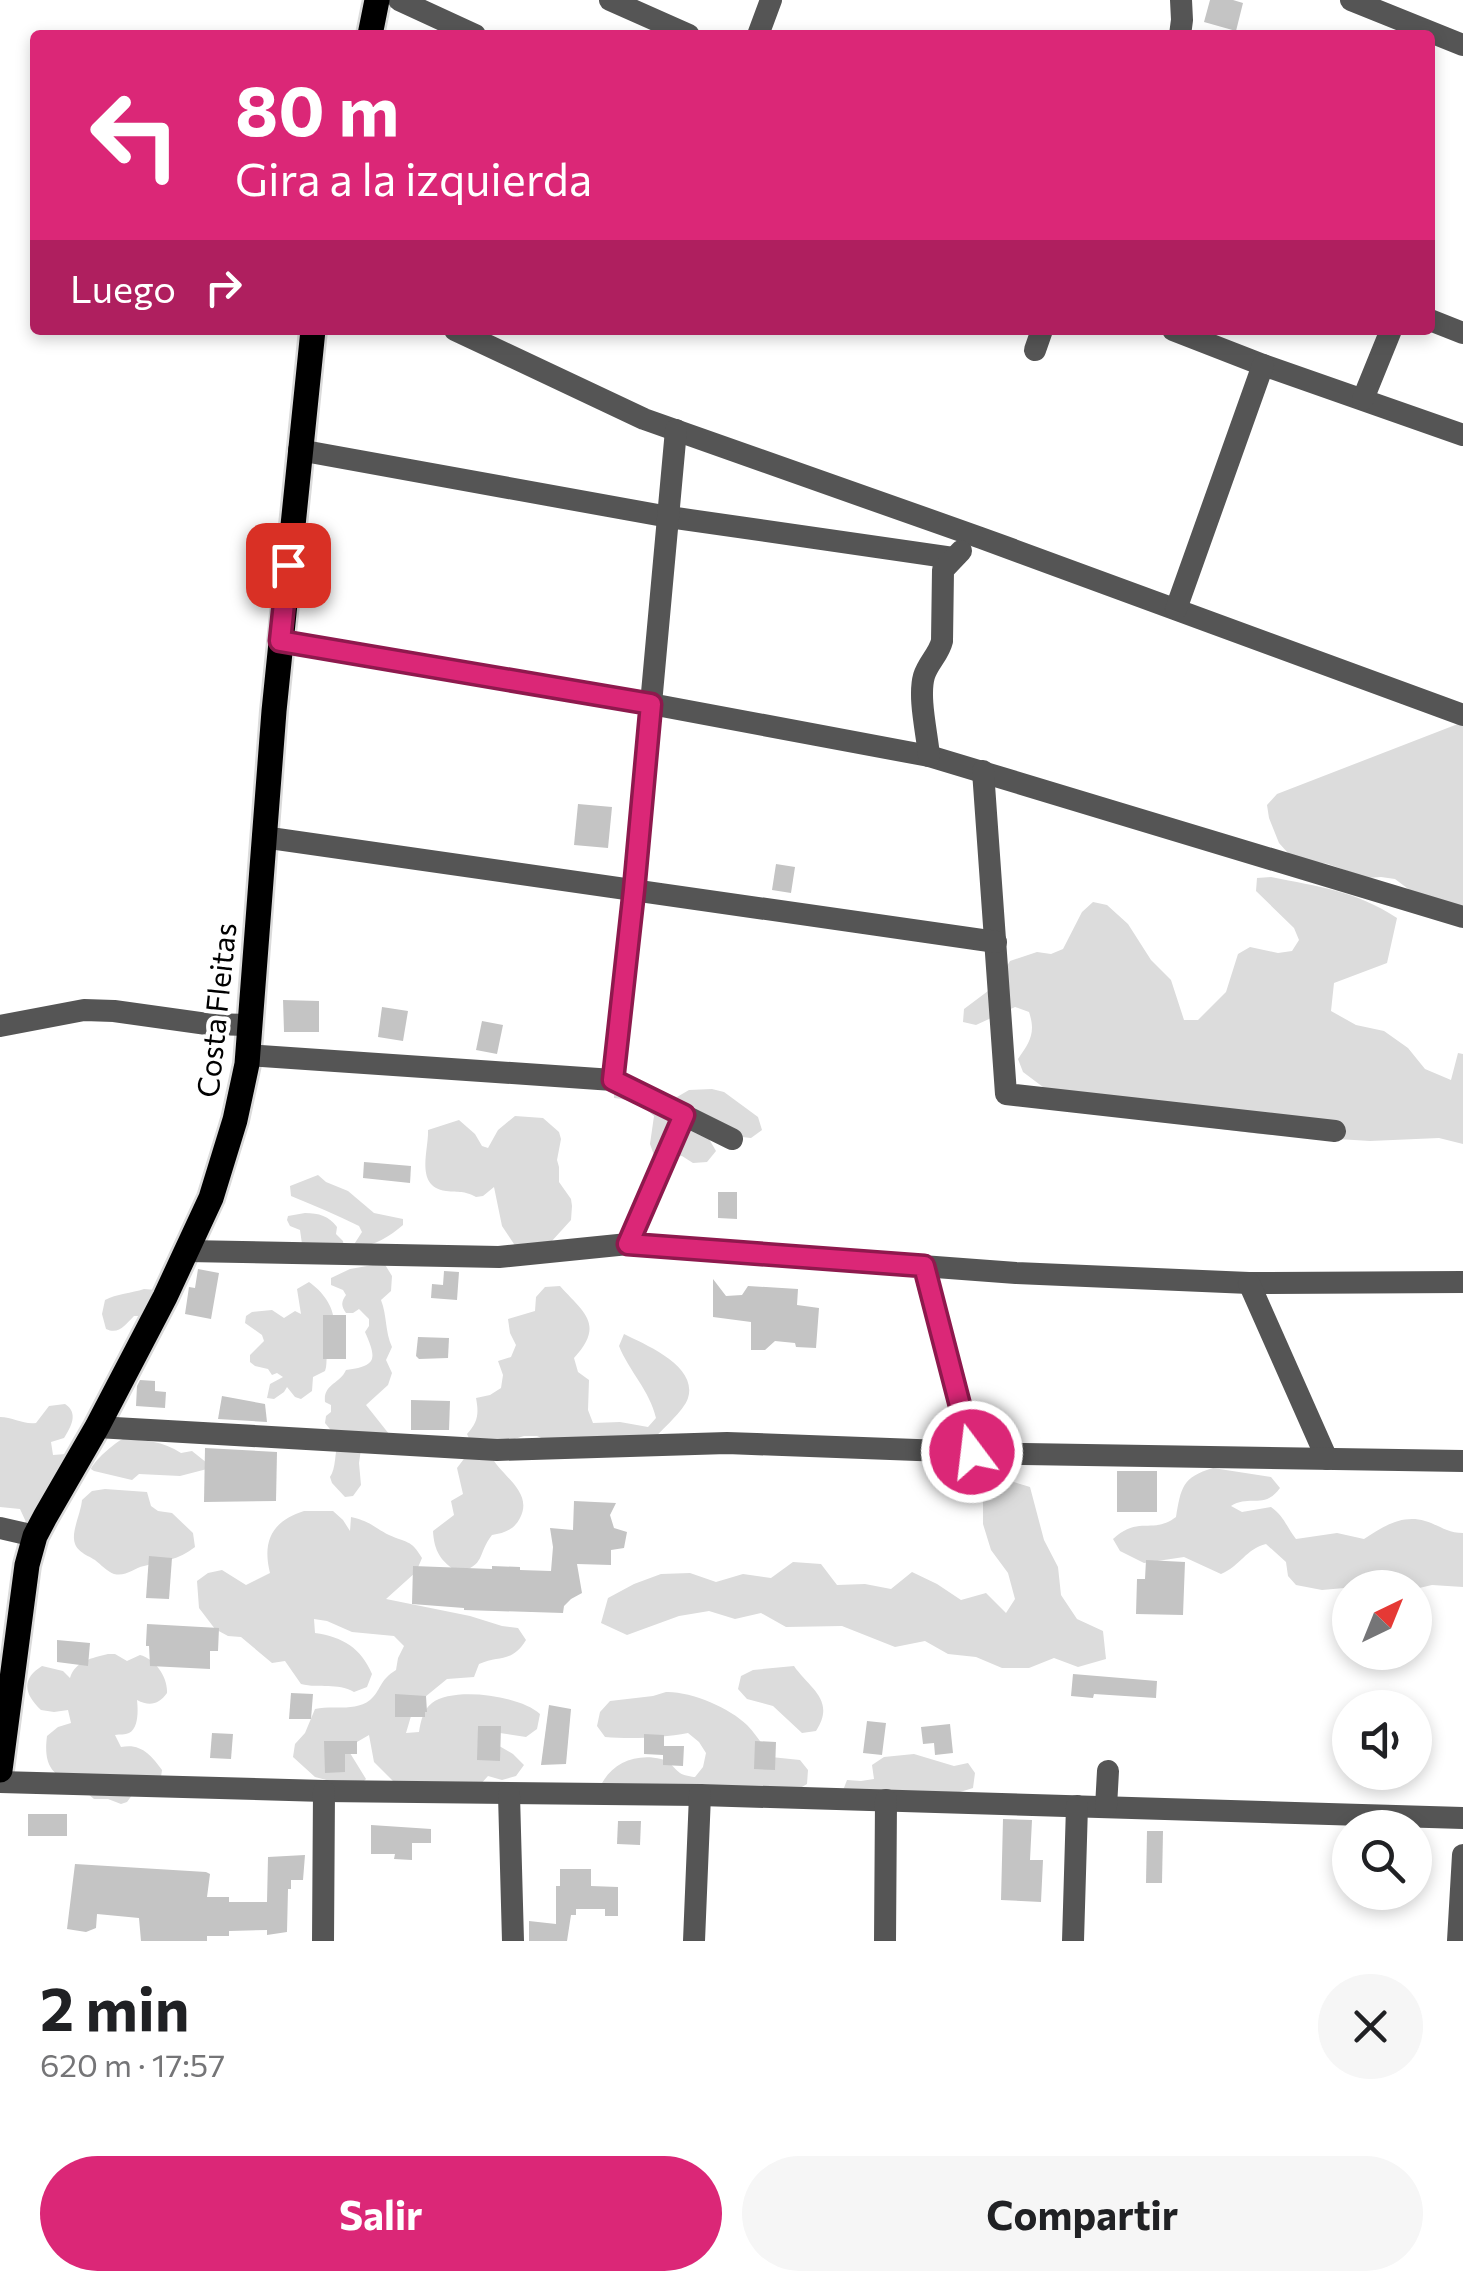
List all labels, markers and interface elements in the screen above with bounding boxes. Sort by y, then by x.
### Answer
text: 80 m [235,65,399,150]
icon: left [70,70,200,200]
text: Gira a la izquierda [235,150,592,205]
icon: right [196,260,251,315]
text: Luego [70,264,176,311]
pin [246,523,331,608]
icon: arrive [261,538,316,593]
street label: Costa Fleitas [187,921,243,1099]
position arrow [920,1400,1024,1504]
north arrow [1332,1570,1432,1670]
map controls [1332,1570,1432,1910]
button: sound [1332,1690,1432,1790]
button: search [1332,1810,1432,1910]
text: 2 min [40,1970,189,2043]
button: close [1318,1974,1423,2079]
text: 620 m · 17:57 [40,2044,225,2084]
button: Salir [40,2156,722,2271]
button: Compartir [742,2156,1423,2271]

